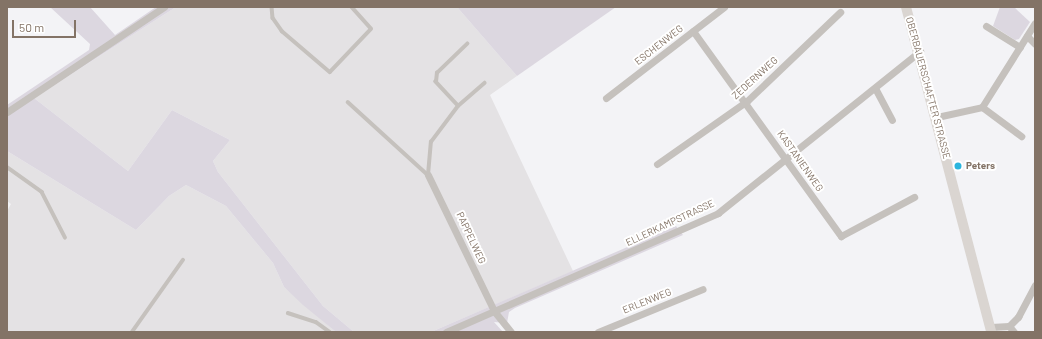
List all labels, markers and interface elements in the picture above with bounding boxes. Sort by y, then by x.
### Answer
scale bar [14,12,78,38]
street label: OBERBAUERSCHAFTER STRASSE [903,16,953,160]
text: 50 m [19,20,44,34]
street label: ESCHENWEG [632,22,686,68]
street label: ZEDERNWEG [730,54,780,102]
street label: KASTANIENWEG [774,128,826,194]
place label: Peters [966,160,995,172]
marker: Peters [953,161,963,171]
street label: ELLERKAMPSTRASSE [624,197,716,249]
street label: PAPPELWEG [454,210,488,266]
street label: ERLENWEG [621,286,673,316]

